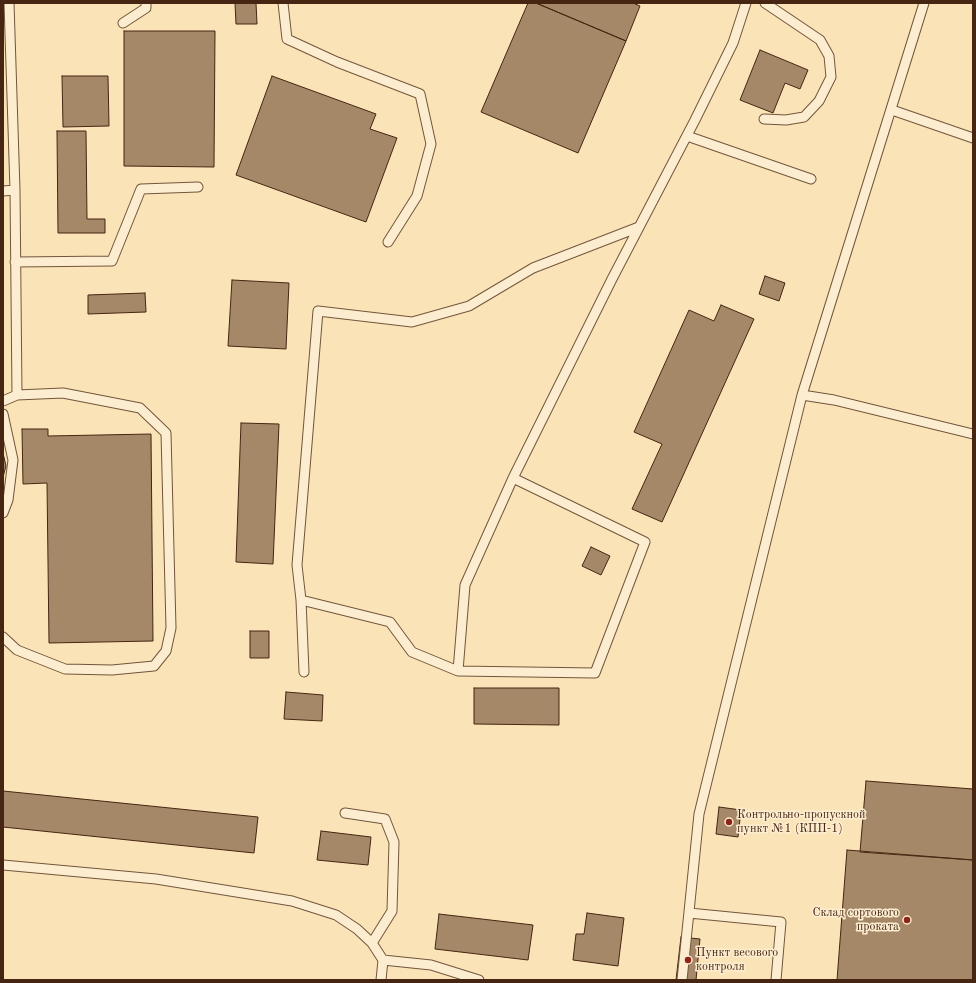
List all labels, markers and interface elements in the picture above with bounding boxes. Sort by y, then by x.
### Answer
place label: Контрольно-пропускной пункт №1 (КПП-1) [737,808,865,836]
marker: Контрольно-пропускной пункт №1 (КПП-1) [724,817,734,827]
place label: Склад сортового проката [812,906,899,934]
marker: Склад сортового проката [902,915,912,925]
place label: Пункт весового контроля [696,946,778,974]
marker: Пункт весового контроля [683,955,693,965]

